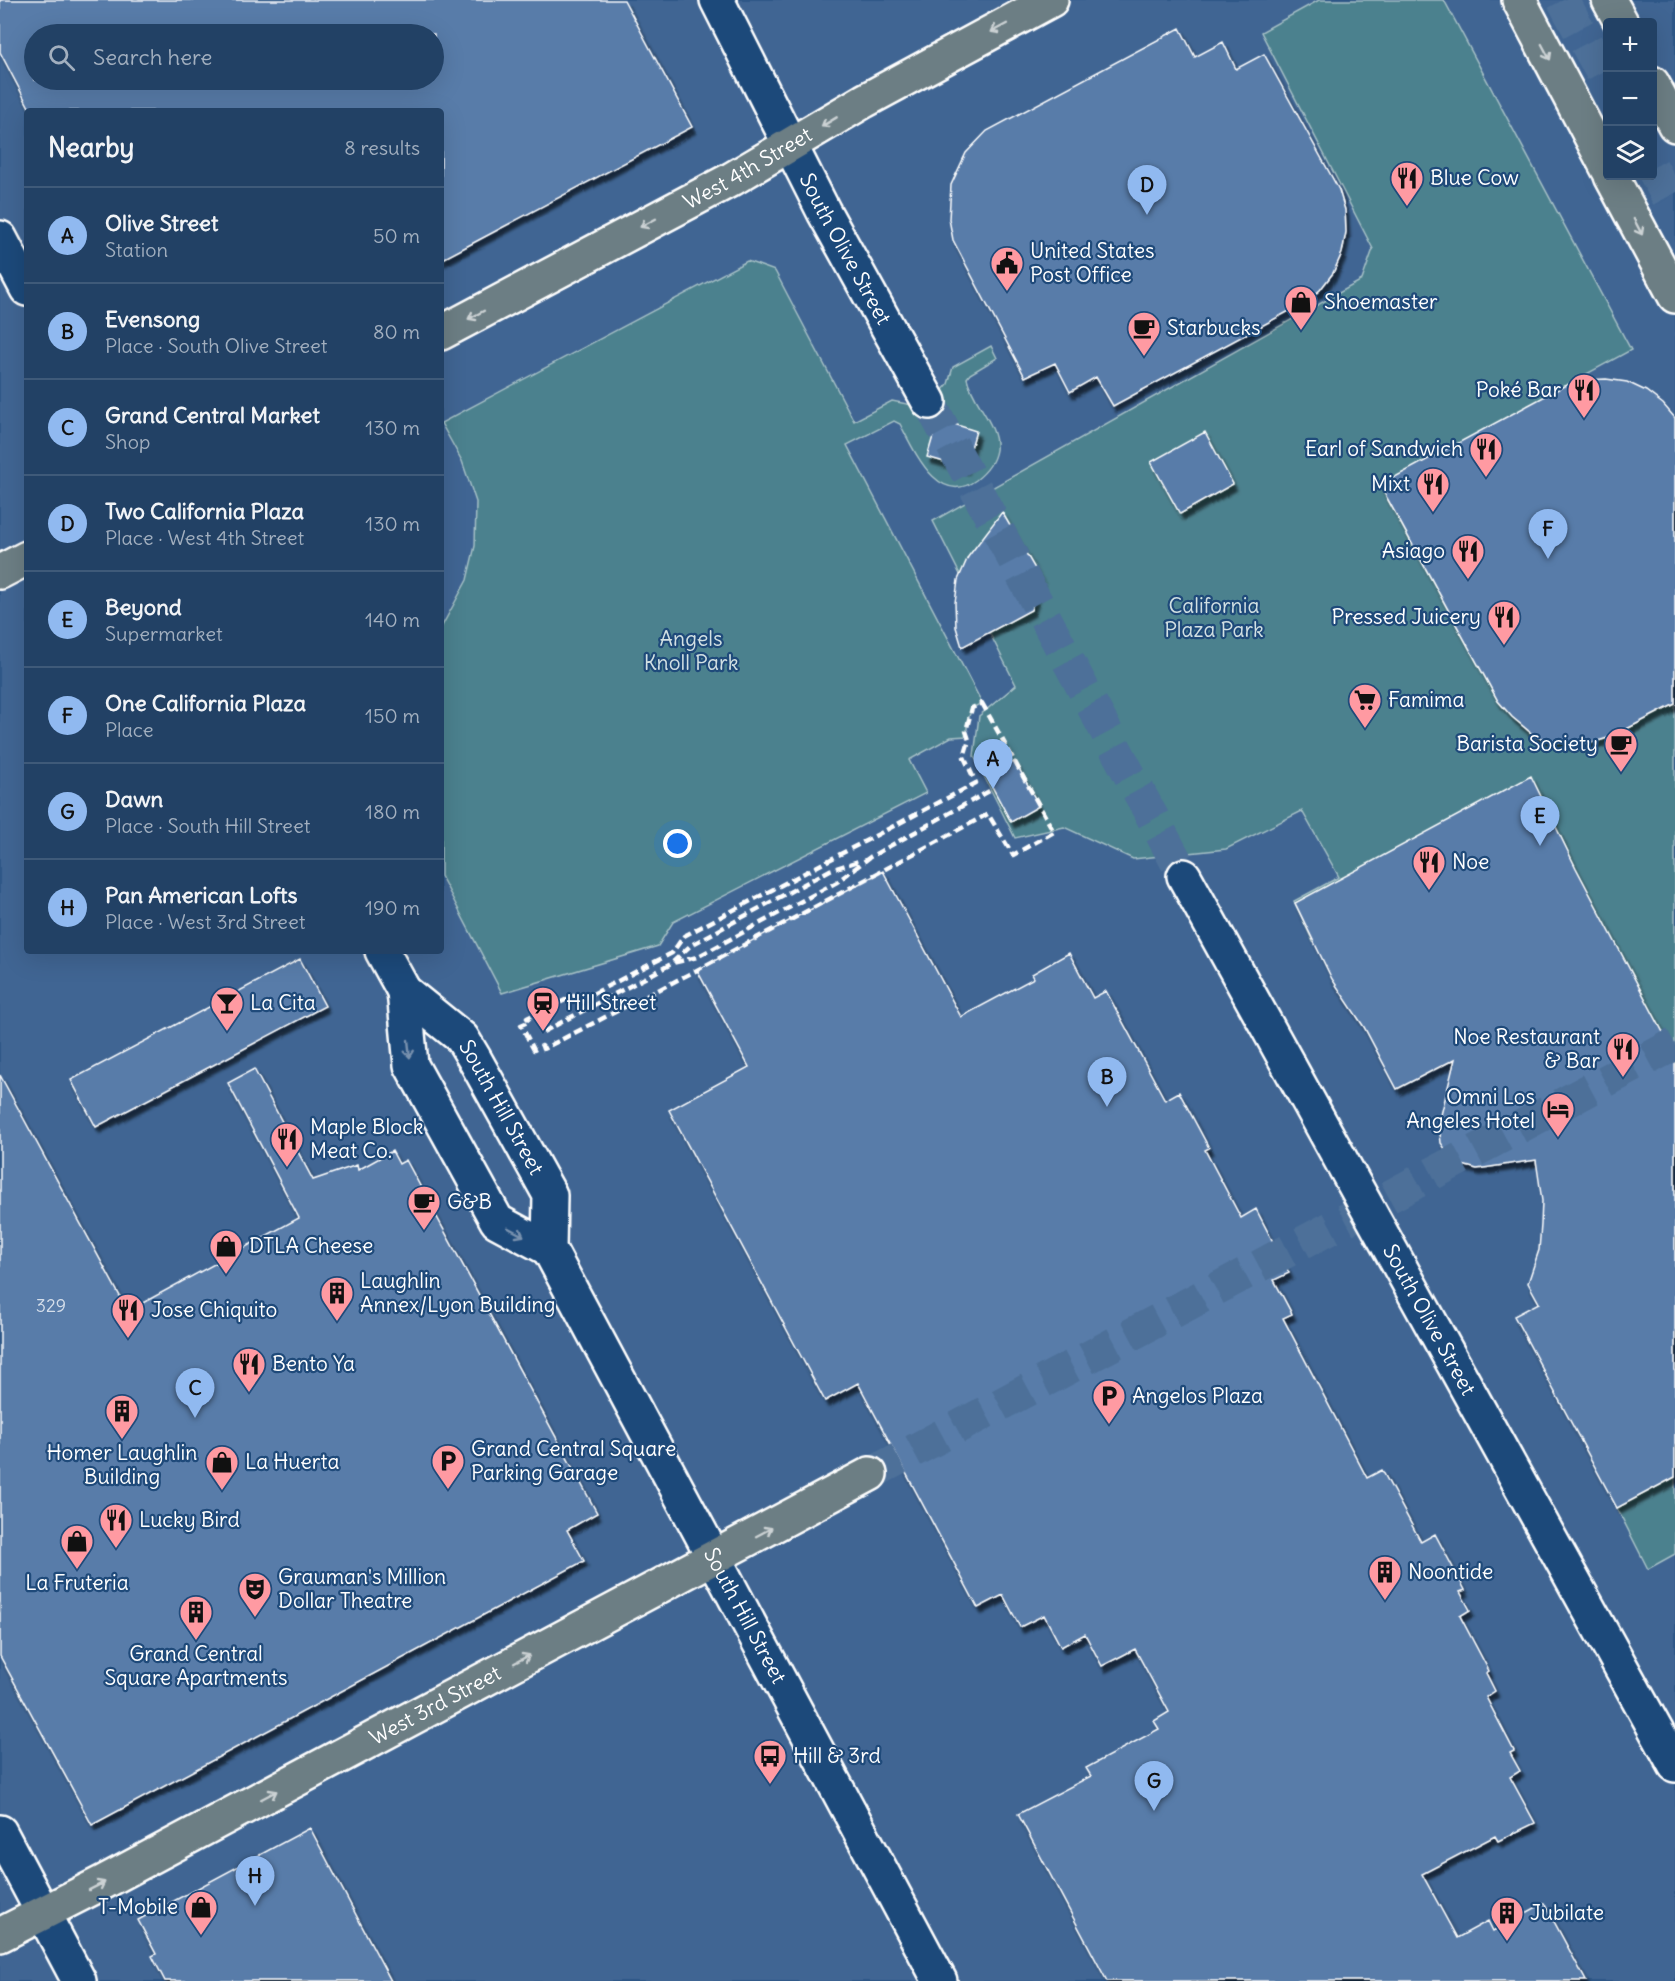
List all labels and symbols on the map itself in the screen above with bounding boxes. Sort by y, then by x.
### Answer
one-way arrow [991,23,1009,34]
one-way arrow [1541,43,1553,61]
one-way arrow [821,116,838,128]
street label: West 4th Street [679,121,817,215]
restaurant icon: Blue Cow [1389,160,1425,207]
place label: Blue Cow [1430,164,1519,191]
pin: D [1128,166,1166,215]
street label: South Olive Street [794,169,898,329]
one-way arrow [640,217,657,229]
one-way arrow [1632,218,1644,235]
place label: United States Post Office [1030,237,1155,288]
public building icon: United States Post Office [989,245,1025,292]
shop icon: Shoemaster [1283,284,1319,331]
place label: Shoemaster [1324,288,1438,315]
one-way arrow [468,309,485,321]
cafe icon: Starbucks [1126,310,1162,357]
place label: Starbucks [1167,314,1261,341]
restaurant icon: Poké Bar [1566,372,1602,419]
place label: Poké Bar [1476,376,1561,403]
restaurant icon: Earl of Sandwich [1468,431,1504,478]
place label: Earl of Sandwich [1305,435,1463,462]
restaurant icon: Mixt [1415,466,1451,513]
place label: Mixt [1371,470,1410,497]
pin: F [1528,510,1568,559]
restaurant icon: Asiago [1450,533,1486,580]
place label: Asiago [1382,537,1445,564]
park label: California Plaza Park [1164,592,1264,643]
restaurant icon: Pressed Juicery [1486,599,1522,646]
place label: Pressed Juicery [1332,603,1481,630]
park label: Angels Knoll Park [644,625,738,676]
supermarket icon: Famima [1347,682,1383,729]
place label: Famima [1388,686,1464,713]
cafe icon: Barista Society [1603,726,1639,773]
place label: Barista Society [1456,730,1598,757]
pin: A [974,740,1012,789]
pin: E [1520,796,1560,846]
your location [663,829,692,858]
restaurant icon: Noe [1411,844,1447,891]
place label: Noe [1452,848,1489,875]
bar icon: La Cita [209,985,245,1032]
station icon: Hill Street [525,985,561,1032]
place label: La Cita [250,989,316,1016]
place label: Hill Street [566,989,656,1016]
place label: Noe Restaurant & Bar [1453,1023,1600,1074]
restaurant icon: Noe Restaurant & Bar [1605,1031,1641,1078]
street label: South Hill Street [453,1035,550,1179]
one-way arrow [404,1039,415,1058]
pin: B [1088,1058,1126,1107]
place label: Omni Los Angeles Hotel [1406,1083,1535,1134]
hotel icon: Omni Los Angeles Hotel [1540,1091,1576,1138]
place label: Maple Block Meat Co. [310,1113,424,1164]
restaurant icon: Maple Block Meat Co. [269,1121,305,1168]
cafe icon: G&B [406,1184,442,1231]
place label: G&B [447,1188,492,1215]
one-way arrow [506,1227,524,1238]
shop icon: DTLA Cheese [208,1228,244,1275]
place label: DTLA Cheese [249,1232,373,1259]
street label: South Olive Street [1377,1239,1482,1400]
place label: Laughlin Annex/Lyon Building [360,1267,556,1318]
building icon: Laughlin Annex/Lyon Building [319,1275,355,1322]
restaurant icon: Jose Chiquito [110,1292,146,1339]
house number: 329 [36,1294,66,1317]
place label: Jose Chiquito [151,1296,277,1323]
restaurant icon: Bento Ya [231,1346,267,1393]
place label: Bento Ya [272,1350,355,1377]
pin: C [176,1368,214,1418]
parking icon: Angelos Plaza [1091,1378,1127,1425]
place label: Angelos Plaza [1132,1382,1263,1409]
building icon: Homer Laughlin Building [104,1393,140,1440]
place label: Grand Central Square Parking Garage [471,1435,676,1486]
place label: Homer Laughlin Building [47,1439,197,1490]
parking icon: Grand Central Square Parking Garage [430,1443,466,1490]
shop icon: La Huerta [204,1444,240,1491]
place label: La Huerta [245,1448,339,1475]
restaurant icon: Lucky Bird [98,1502,134,1549]
place label: Lucky Bird [139,1506,240,1533]
shop icon: La Fruteria [59,1523,95,1570]
one-way arrow [755,1526,773,1537]
street label: South Hill Street [698,1543,793,1688]
building icon: Noontide [1367,1554,1403,1601]
place label: Noontide [1408,1558,1493,1585]
place label: Grauman's Million Dollar Theatre [278,1563,446,1614]
place label: La Fruteria [25,1569,129,1596]
theatre icon: Grauman's Million Dollar Theatre [237,1571,273,1618]
building icon: Grand Central Square Apartments [178,1594,214,1641]
place label: Grand Central Square Apartments [104,1640,288,1691]
one-way arrow [513,1653,530,1665]
street label: West 3rd Street [365,1659,505,1751]
bus stop icon: Hill & 3rd [752,1738,788,1785]
place label: Hill & 3rd [793,1742,881,1769]
pin: G [1134,1762,1174,1811]
one-way arrow [260,1789,277,1801]
pin: H [236,1856,274,1906]
one-way arrow [87,1880,105,1891]
shop icon: T-Mobile [183,1889,219,1936]
place label: T-Mobile [98,1893,178,1920]
building icon: Jubilate [1489,1895,1525,1942]
place label: Jubilate [1530,1899,1604,1926]

